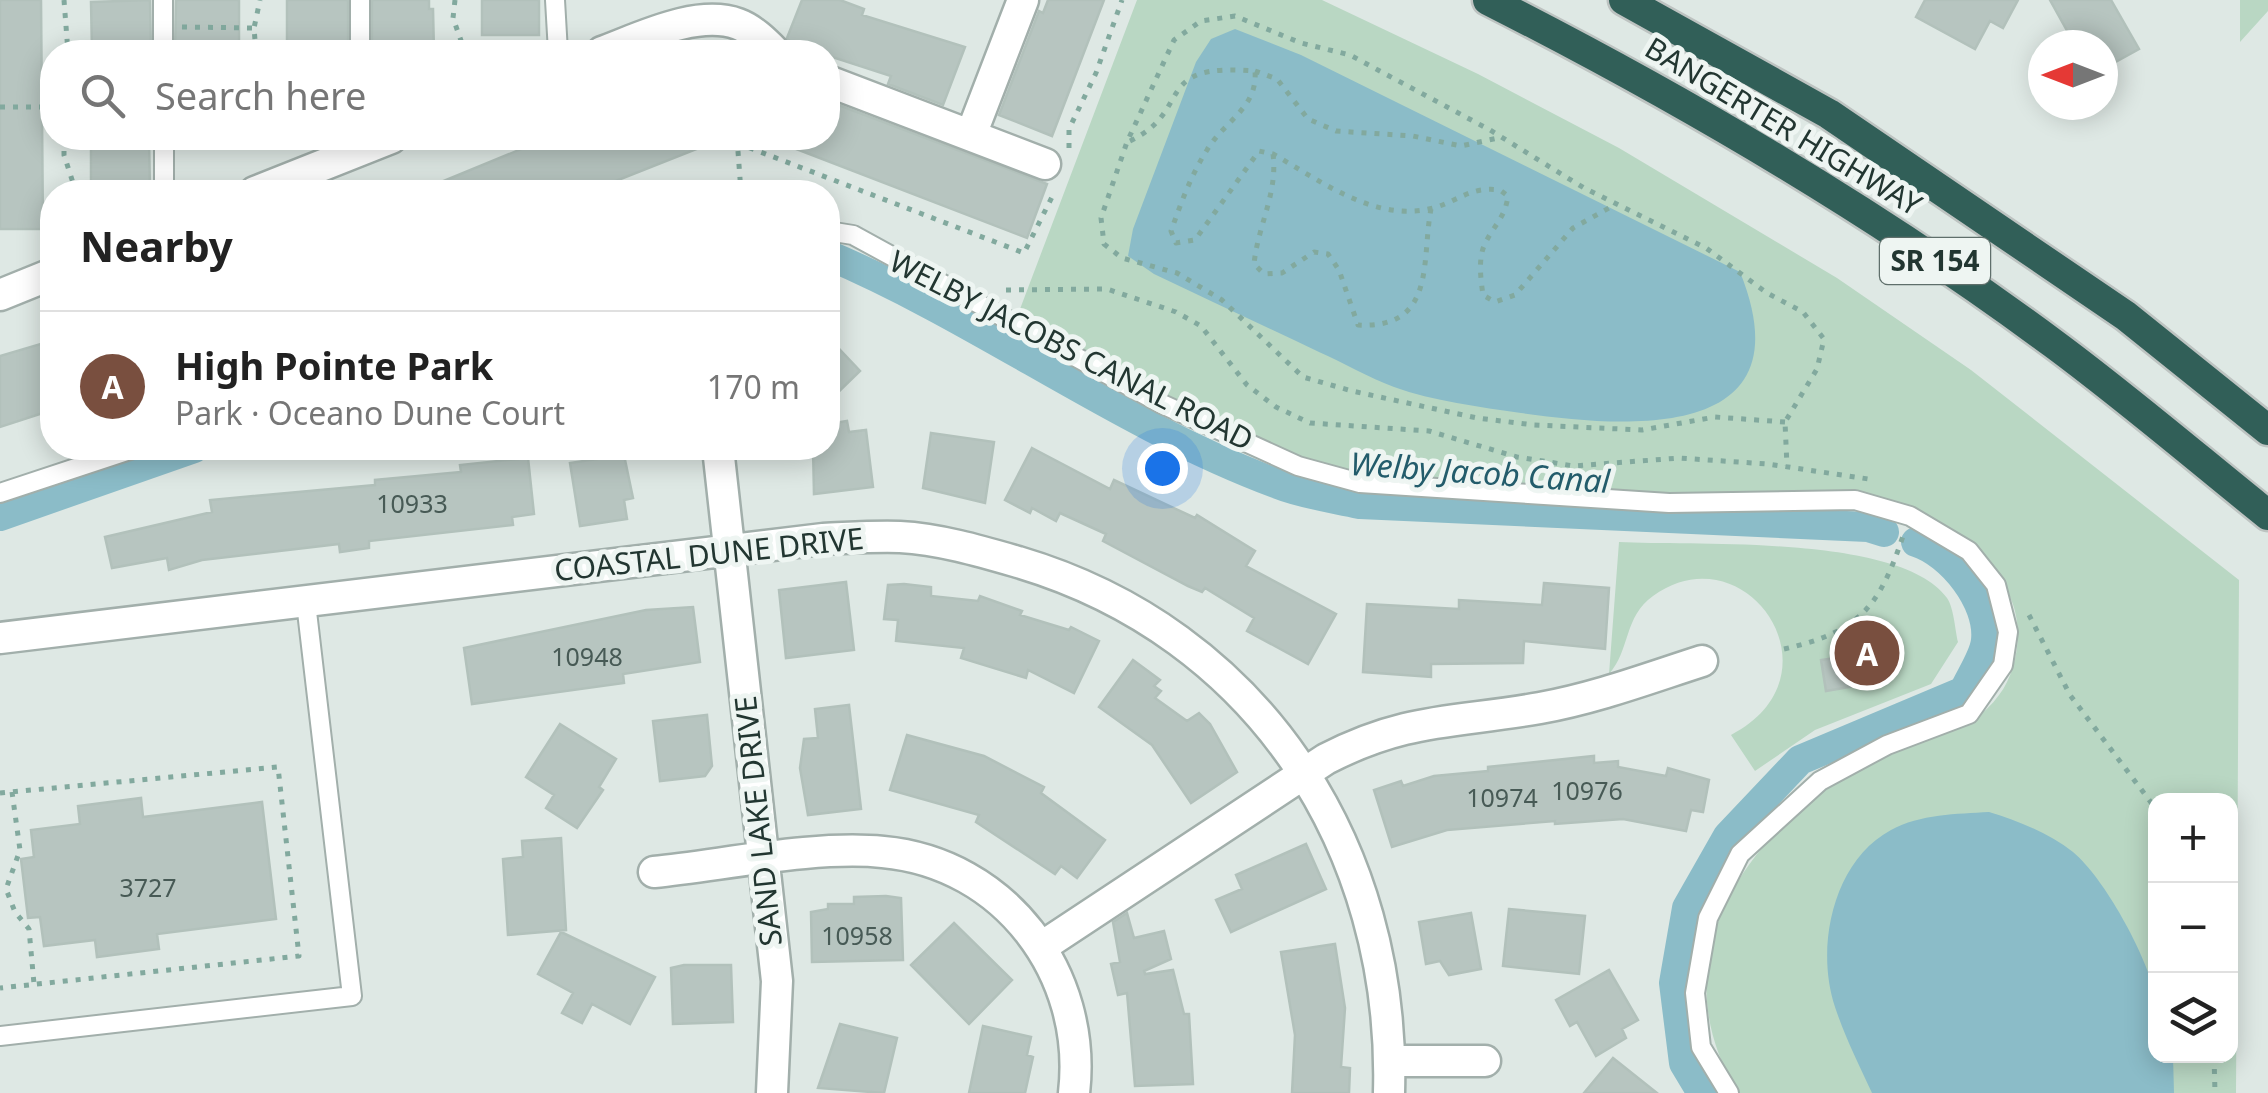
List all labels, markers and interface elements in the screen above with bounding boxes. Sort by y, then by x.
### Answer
street label: BANGERTER HIGHWAY [1638,27,1930,225]
north arrow [2028,30,2118,120]
search box [40,40,840,150]
icon: search [75,68,130,123]
text: Search here [155,69,366,121]
text: Nearby [80,217,233,274]
road number: SR 154 [1880,238,1990,284]
street label: WELBY JACOBS CANAL ROAD [883,240,1261,459]
text: High Pointe Park [175,339,493,391]
text: A [101,365,124,408]
text: 170 m [707,365,800,408]
text: Park · Oceano Dune Court [175,391,565,434]
water label: Welby Jacob Canal [1349,441,1612,502]
your location [1137,443,1188,494]
house number: 10933 [376,486,448,520]
street label: COASTAL DUNE DRIVE [552,517,865,590]
pin: A [1834,616,1900,690]
house number: 10948 [551,639,623,673]
street label: SAND LAKE DRIVE [724,694,791,948]
house number: 10976 [1551,773,1623,807]
house number: 10974 [1466,780,1538,814]
map controls [2148,793,2238,1063]
button: + [2148,793,2238,883]
house number: 3727 [119,870,177,904]
button: − [2148,883,2238,973]
house number: 10958 [821,918,893,952]
button: layers [2148,973,2238,1063]

